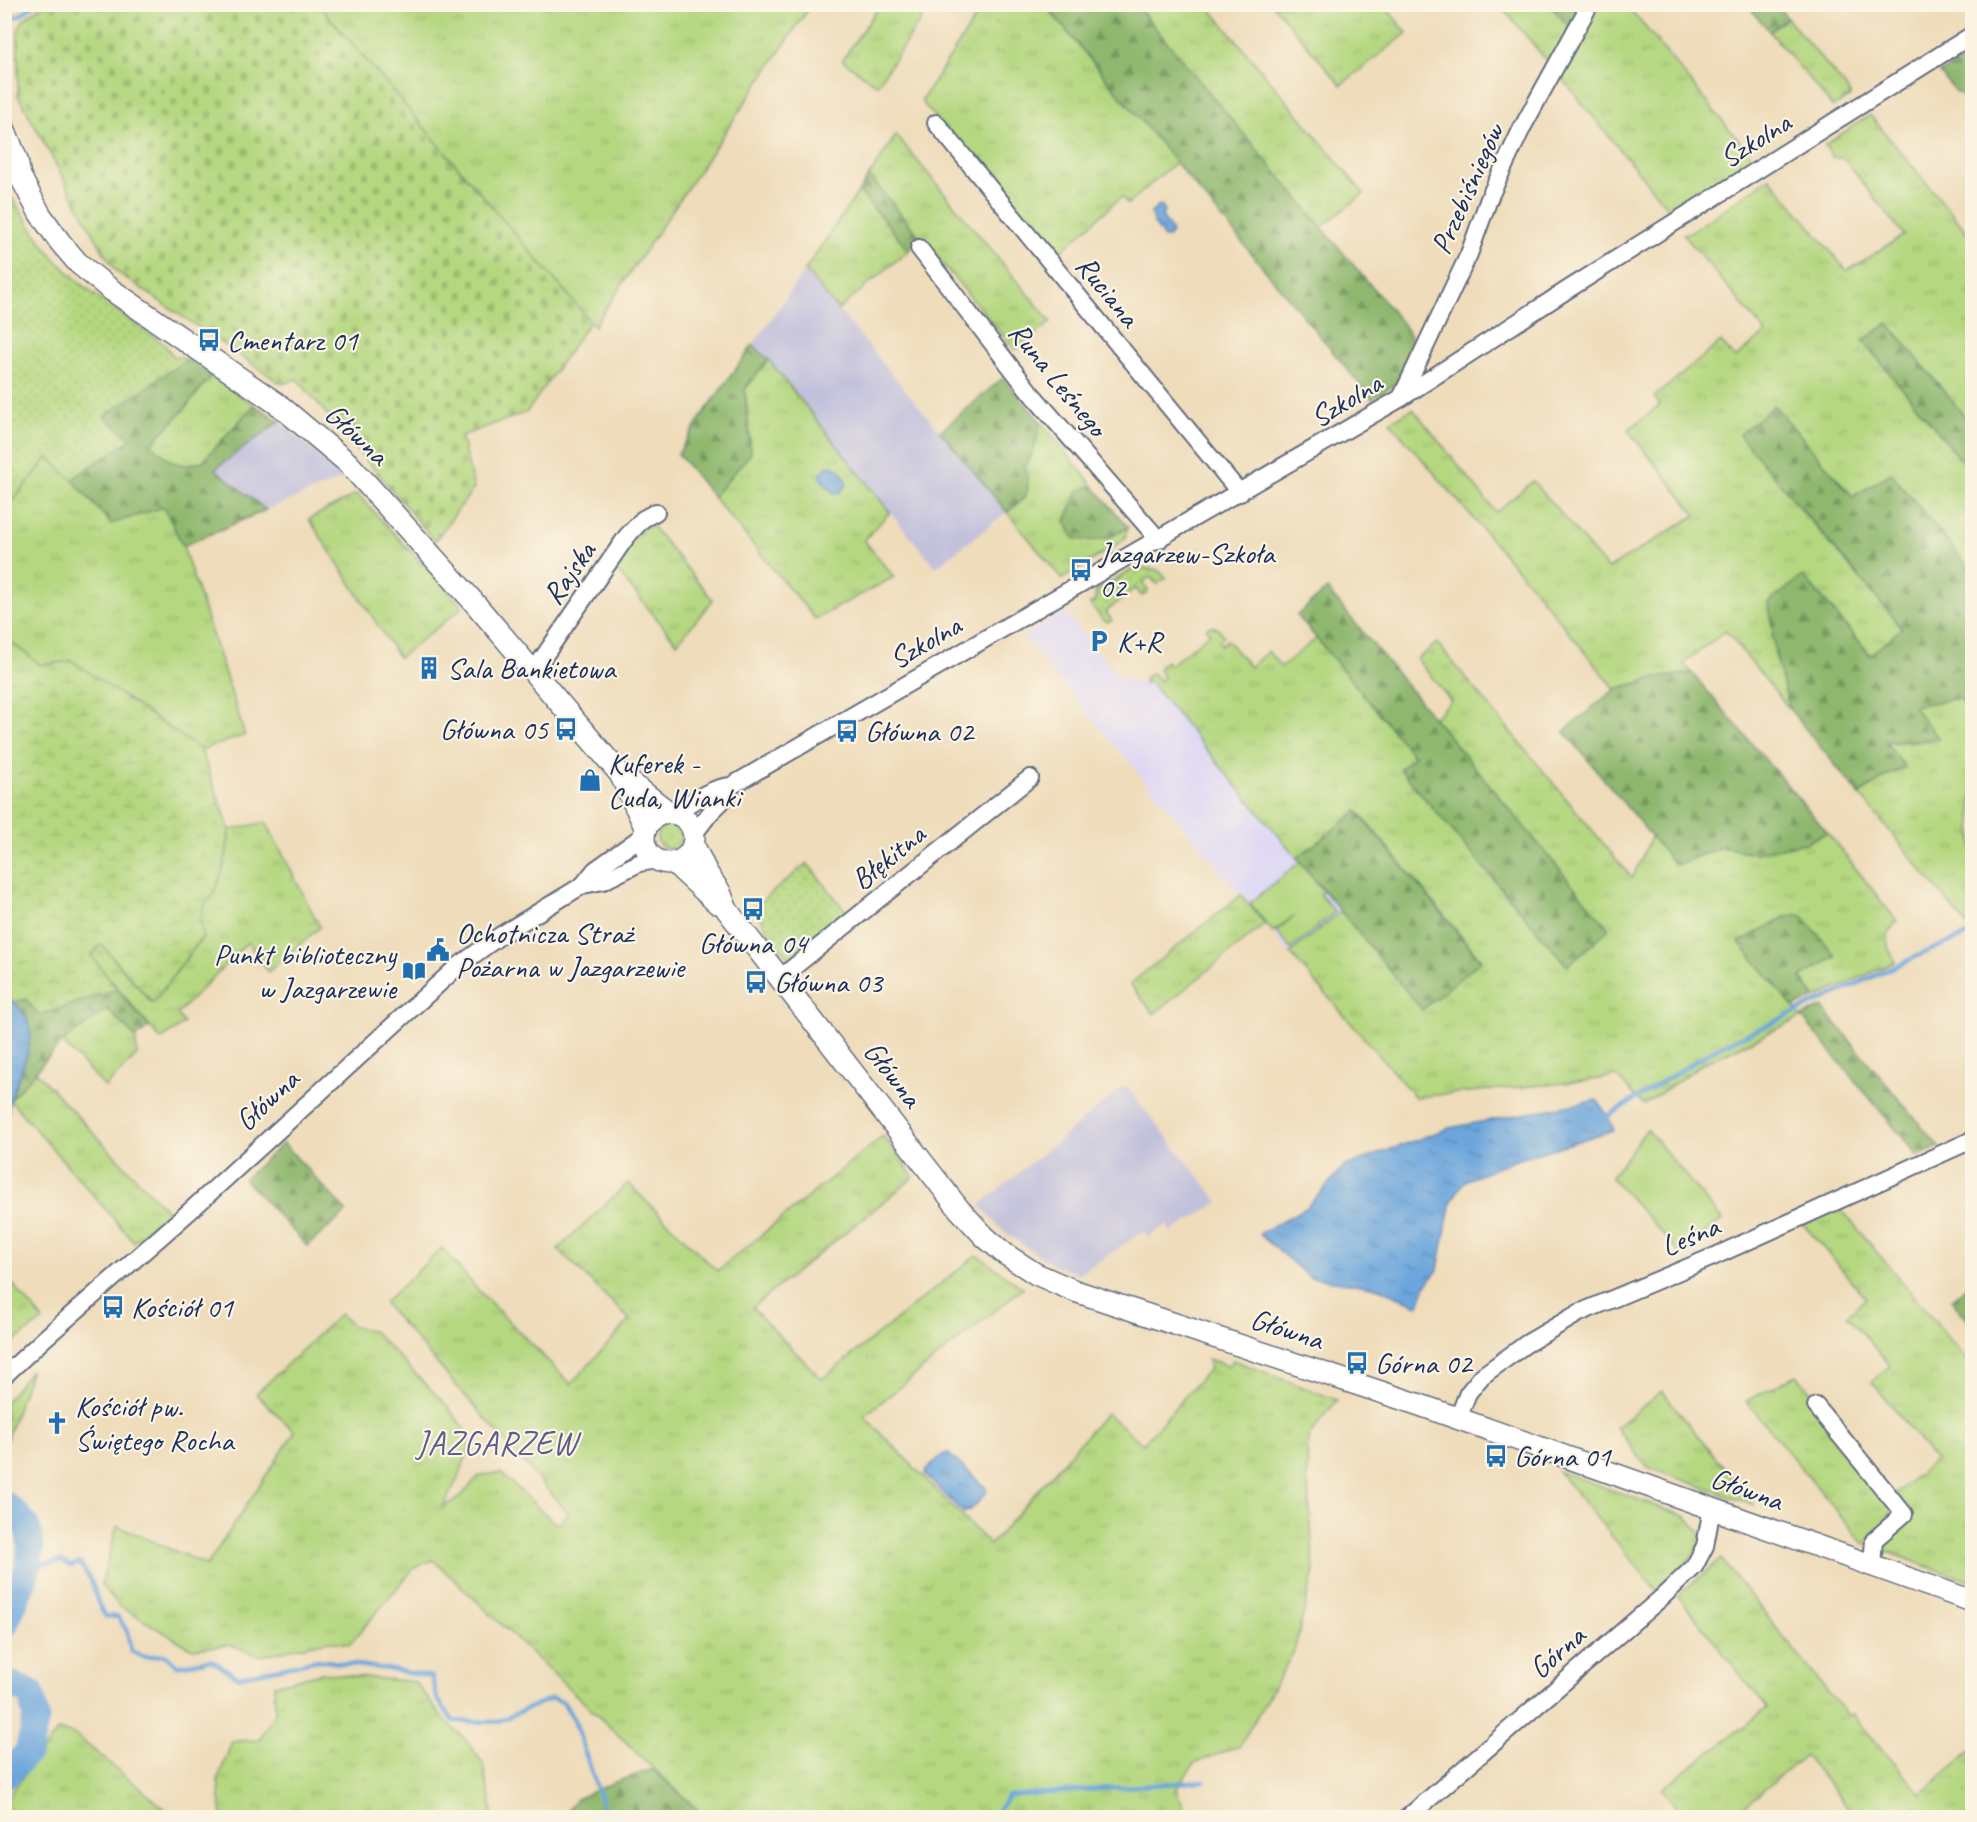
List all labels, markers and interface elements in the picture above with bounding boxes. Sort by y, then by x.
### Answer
street label: Szkolna [1712,103,1799,176]
street label: Przebiśniegów [1421,116,1514,260]
street label: Ruciana [1068,247,1150,336]
street label: Runa Leśnego [1000,314,1118,447]
place label: Cmentarz 01 [227,321,359,359]
bus stop icon: Cmentarz 01 [196,327,222,353]
street label: Szkolna [1303,363,1390,436]
street label: Główna [317,395,398,474]
street label: Rajska [534,533,605,612]
place label: Jazgarzew-Szkoła 02 [1097,534,1276,606]
bus stop icon: Jazgarzew-Szkoła 02 [1068,557,1094,583]
street label: Szkolna [882,605,969,678]
place label: K+R [1117,622,1165,660]
parking icon: K+R [1086,628,1112,654]
place label: Sala Bankietowa [447,649,617,687]
building icon: Sala Bankietowa [416,655,442,681]
place label: Główna 05 [440,710,549,748]
place label: Główna 02 [865,712,976,750]
bus stop icon: Główna 05 [553,716,579,742]
bus stop icon: Główna 02 [834,718,860,744]
place label: Kuferek - Cuda, Wianki [608,744,744,816]
shop icon: Kuferek - Cuda, Wianki [577,767,603,793]
street label: Błękitna [843,814,934,898]
bus stop icon: Główna 04 [740,896,766,922]
place label: Ochotnicza Straż Pożarna w Jazgarzewie [456,914,686,986]
place label: Główna 04 [699,924,810,962]
place label: Punkt biblioteczny w Jazgarzewie [214,935,398,1007]
public building icon: Ochotnicza Straż Pożarna w Jazgarzewie [425,937,451,963]
library icon: Punkt biblioteczny w Jazgarzewie [401,958,427,984]
place label: Główna 03 [774,963,885,1001]
bus stop icon: Główna 03 [743,969,769,995]
street label: Główna [855,1033,932,1116]
street label: Główna [227,1060,308,1139]
street label: Leśna [1655,1206,1726,1265]
place label: Kościół 01 [131,1288,235,1326]
bus stop icon: Kościół 01 [100,1294,126,1320]
street label: Główna [1246,1299,1330,1359]
place label: Górna 02 [1375,1344,1474,1382]
bus stop icon: Górna 02 [1344,1350,1370,1376]
place label: Kościół pw. Świętego Rocha [75,1387,235,1459]
church icon: Kościół pw. Świętego Rocha [44,1410,70,1436]
district label: JAZGARZEW [414,1422,582,1464]
place label: Górna 01 [1514,1437,1612,1475]
bus stop icon: Górna 01 [1483,1443,1509,1469]
street label: Główna [1706,1458,1790,1520]
street label: Górna [1521,1616,1595,1687]

